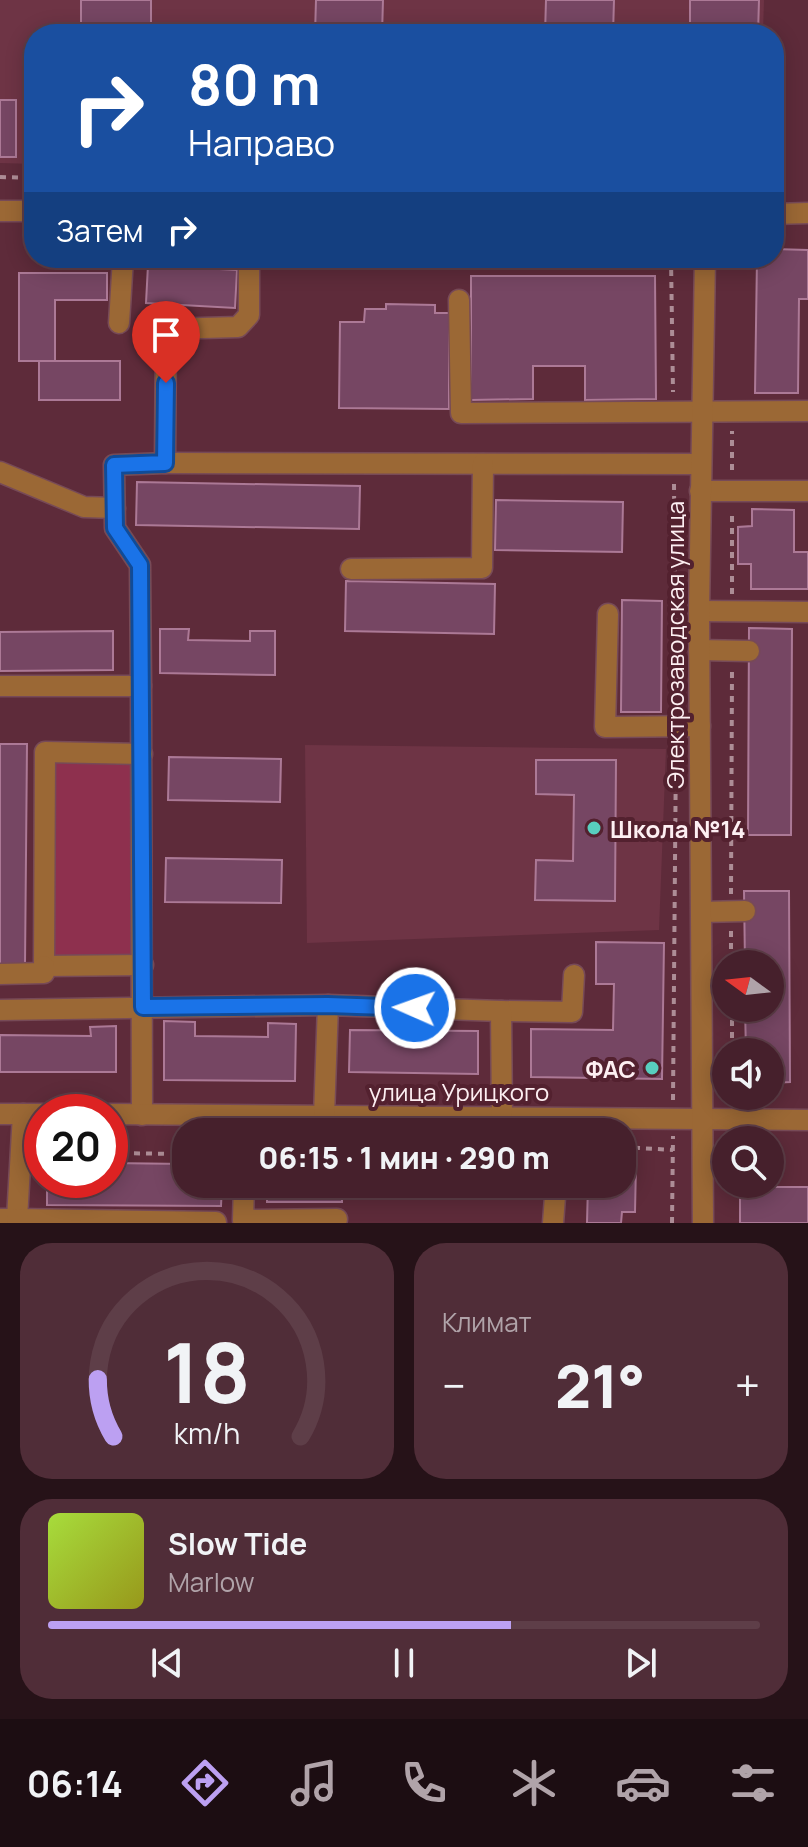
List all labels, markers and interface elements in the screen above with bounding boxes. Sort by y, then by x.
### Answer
text: 80 m [188,45,321,122]
icon: right [56,56,160,160]
text: Направо [188,118,335,167]
icon: right [160,208,204,252]
text: Затем [56,210,144,251]
pin [132,301,200,383]
icon: arrive [144,313,188,357]
street label: Электрозаводская улица [658,501,691,789]
place label: Школа №14 [610,812,746,845]
marker: Школа №14 [585,819,603,837]
north arrow [712,950,784,1022]
map controls [712,950,784,1198]
position arrow [373,966,457,1050]
button: sound [712,1038,784,1110]
place label: ФАС [585,1052,636,1085]
marker: ФАС [643,1059,661,1077]
street label: улица Урицкого [369,1075,549,1108]
speed limit sign: 20 [24,1094,128,1198]
button: search [712,1126,784,1198]
text: 06:15 · 1 мин · 290 m [258,1137,550,1178]
text: Климат [442,1304,532,1340]
text: 18 [163,1314,251,1428]
text: 21° [555,1344,645,1426]
text: − [442,1355,466,1415]
text: + [735,1355,760,1415]
text: km/h [174,1414,240,1453]
text: Slow Tide [168,1523,307,1564]
text: Marlow [168,1564,255,1600]
icon: previous [145,1641,189,1685]
icon: pause [382,1641,426,1685]
icon: next [619,1641,663,1685]
icon: directions [177,1755,233,1811]
icon: music [286,1755,342,1811]
icon: phone [396,1755,452,1811]
icon: climate [506,1755,562,1811]
icon: car [615,1755,671,1811]
icon: filters [725,1755,781,1811]
text: 06:14 [27,1759,123,1808]

